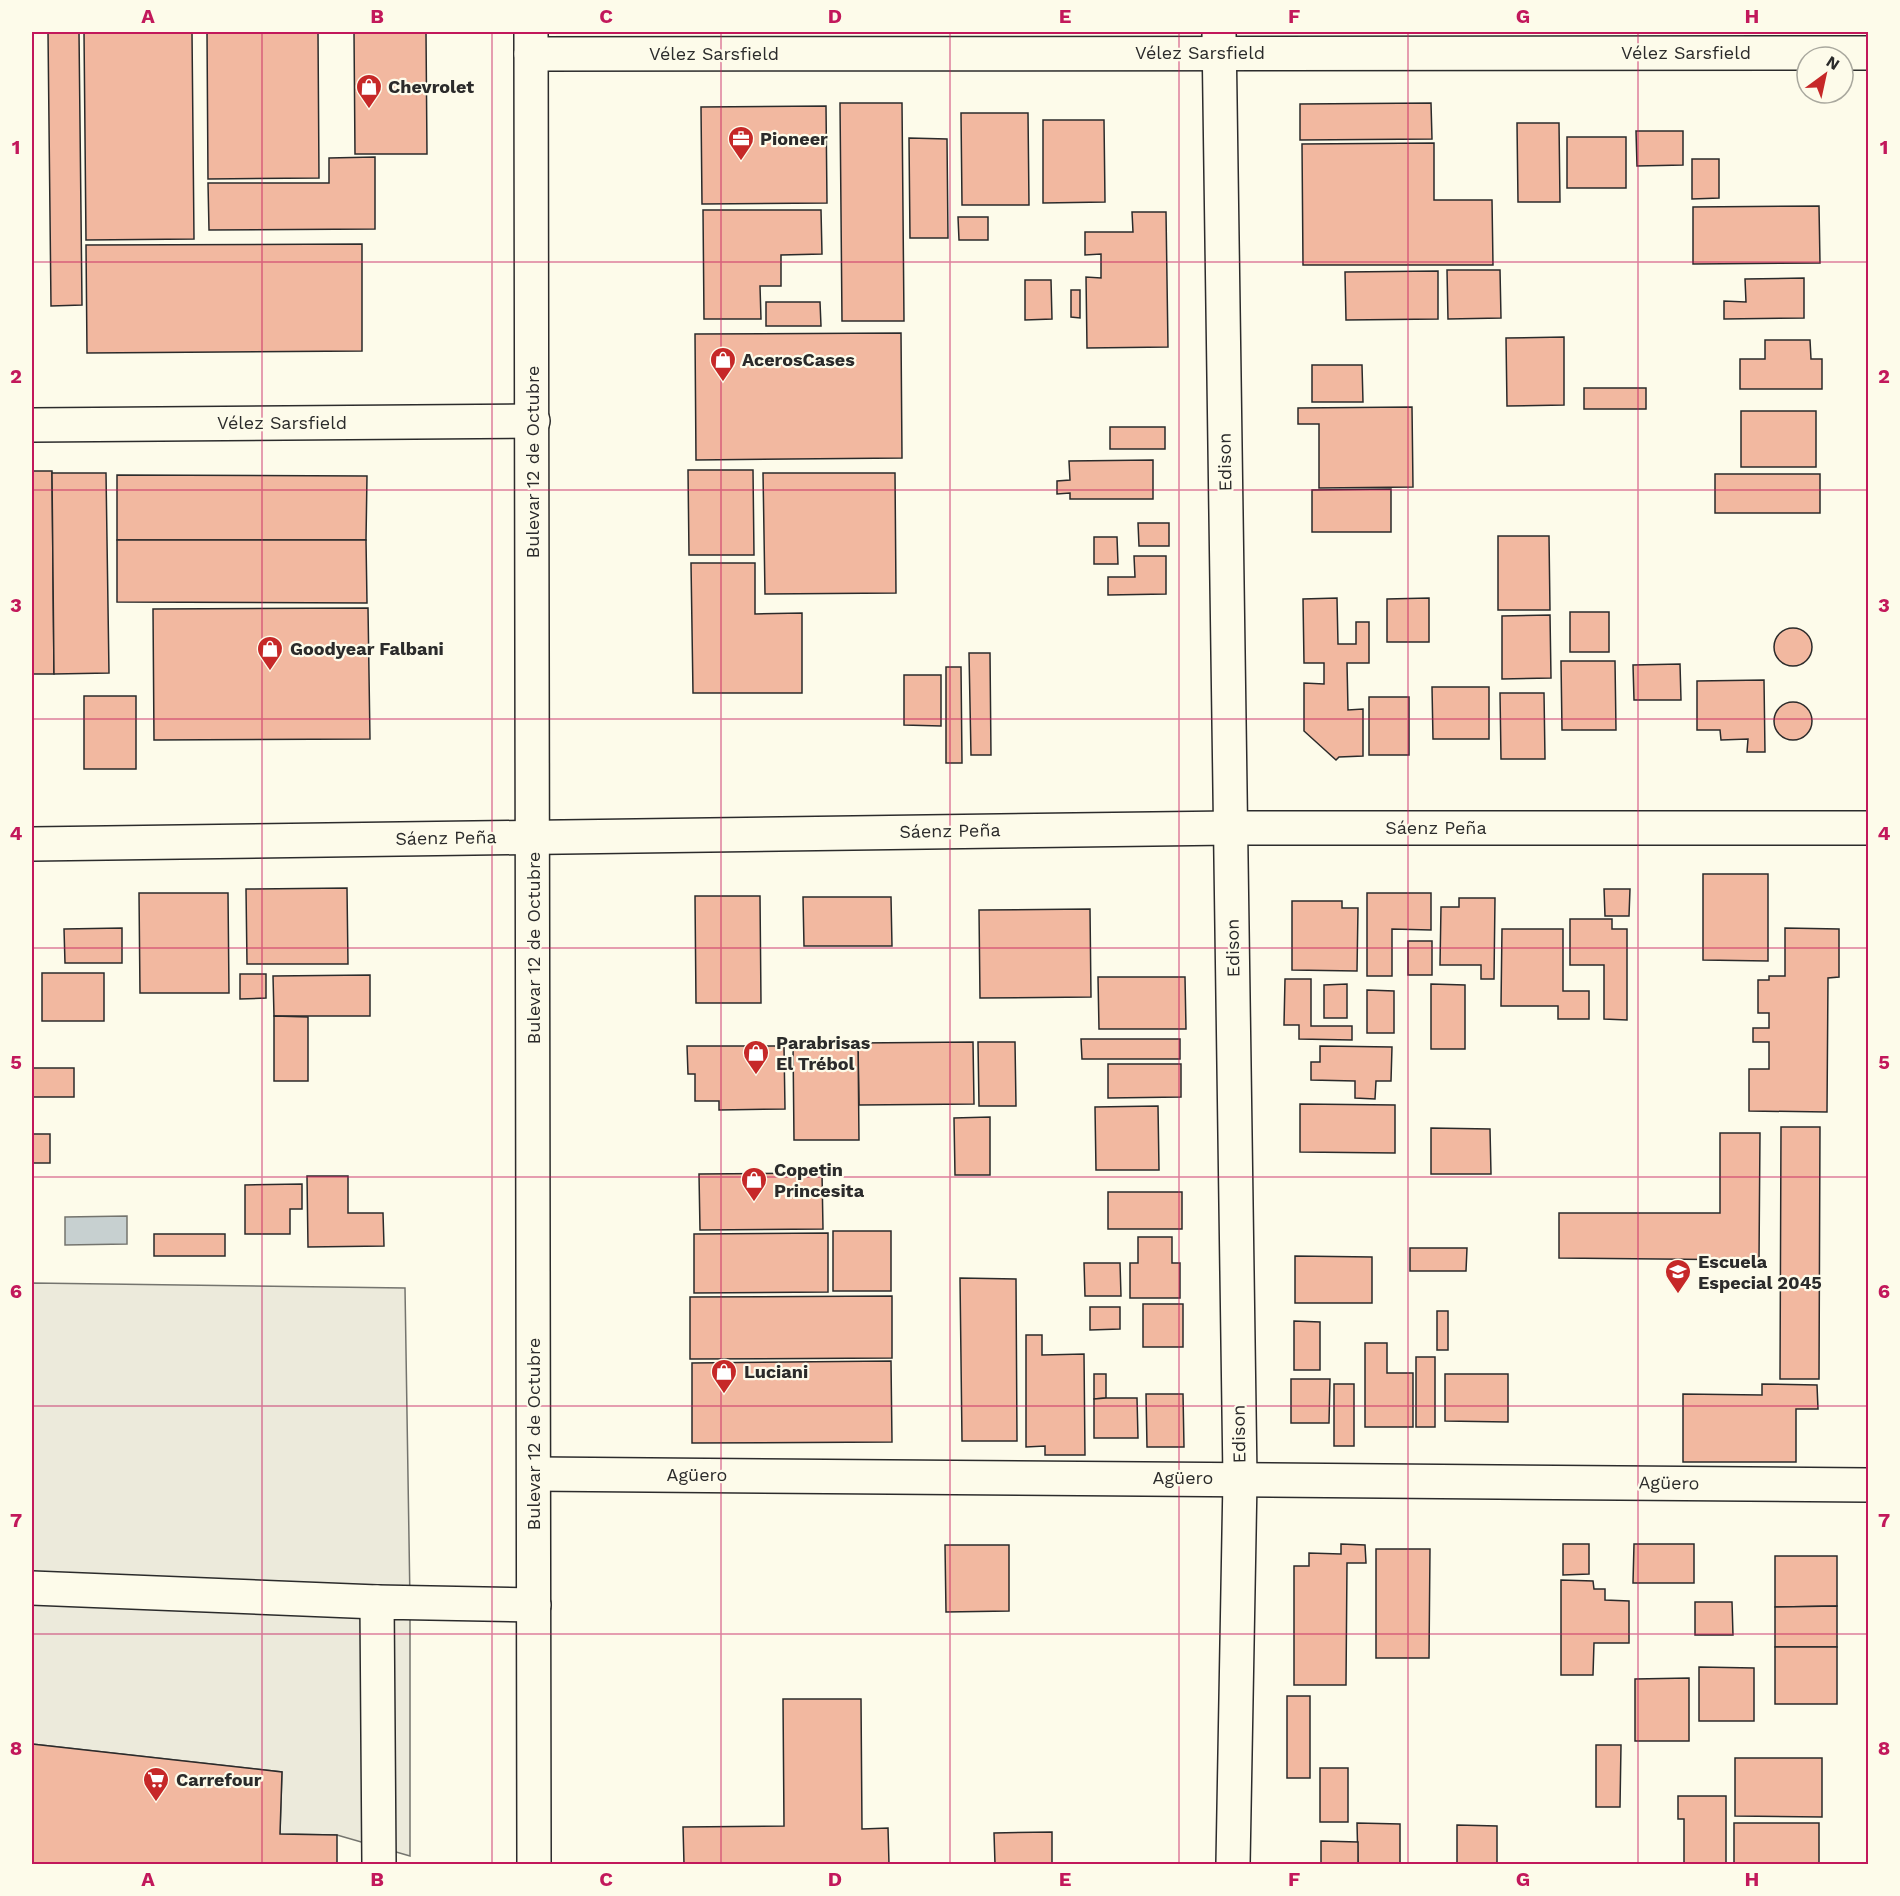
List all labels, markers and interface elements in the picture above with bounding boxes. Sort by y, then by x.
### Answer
text: A [141,4,155,28]
text: B [370,4,384,28]
text: C [599,4,613,28]
text: D [828,4,842,28]
text: E [1059,4,1071,28]
text: F [1288,4,1300,28]
text: G [1516,4,1530,28]
text: H [1745,4,1759,28]
street label: Vélez Sarsfield [1135,42,1265,63]
street label: Vélez Sarsfield [1621,42,1751,63]
street label: Vélez Sarsfield [649,43,779,64]
north arrow [1795,45,1855,105]
text: N [1823,52,1843,74]
shop icon: Chevrolet [354,72,384,110]
place label: Chevrolet [388,76,474,97]
office icon: Pioneer [726,124,756,162]
place label: Pioneer [760,128,828,149]
text: 1 [12,135,20,159]
text: 1 [1880,135,1888,159]
shop icon: AcerosCases [708,345,738,383]
place label: AcerosCases [742,349,855,370]
text: 2 [10,364,22,388]
text: 2 [1878,364,1890,388]
street label: Bulevar 12 de Octubre [522,366,543,558]
street label: Vélez Sarsfield [217,412,347,433]
street label: Edison [1213,433,1236,492]
text: 3 [10,593,22,617]
text: 3 [1878,593,1890,617]
shop icon: Goodyear Falbani [255,634,285,672]
place label: Goodyear Falbani [290,638,444,659]
street label: Sáenz Peña [1385,817,1487,838]
street label: Sáenz Peña [899,819,1001,842]
text: 4 [10,821,23,845]
text: 4 [1878,821,1891,845]
street label: Sáenz Peña [395,826,497,849]
street label: Bulevar 12 de Octubre [523,852,544,1044]
street label: Edison [1221,919,1244,978]
place label: Parabrisas El Trébol [776,1032,871,1074]
shop icon: Parabrisas El Trébol [741,1038,771,1076]
text: 5 [10,1050,22,1074]
text: 5 [1878,1050,1890,1074]
place label: Copetin Princesita [774,1159,865,1201]
shop icon: Copetin Princesita [739,1165,769,1203]
place label: Escuela Especial 2045 [1698,1251,1822,1293]
school or university icon: Escuela Especial 2045 [1663,1257,1693,1295]
text: 6 [10,1279,22,1303]
text: 6 [1878,1279,1890,1303]
street label: Bulevar 12 de Octubre [523,1338,544,1530]
shop icon: Luciani [709,1357,739,1395]
place label: Luciani [744,1361,808,1382]
street label: Edison [1227,1405,1250,1464]
street label: Agüero [667,1464,727,1485]
street label: Agüero [1153,1467,1213,1488]
street label: Agüero [1638,1471,1700,1494]
text: 7 [10,1508,22,1532]
text: 7 [1878,1508,1890,1532]
text: 8 [10,1736,22,1760]
text: 8 [1878,1736,1890,1760]
supermarket icon: Carrefour [141,1765,171,1803]
place label: Carrefour [176,1769,262,1790]
text: A [141,1867,155,1891]
text: B [370,1867,384,1891]
text: C [599,1867,613,1891]
text: D [828,1867,842,1891]
text: E [1059,1867,1071,1891]
text: F [1288,1867,1300,1891]
text: G [1516,1867,1530,1891]
text: H [1745,1867,1759,1891]

